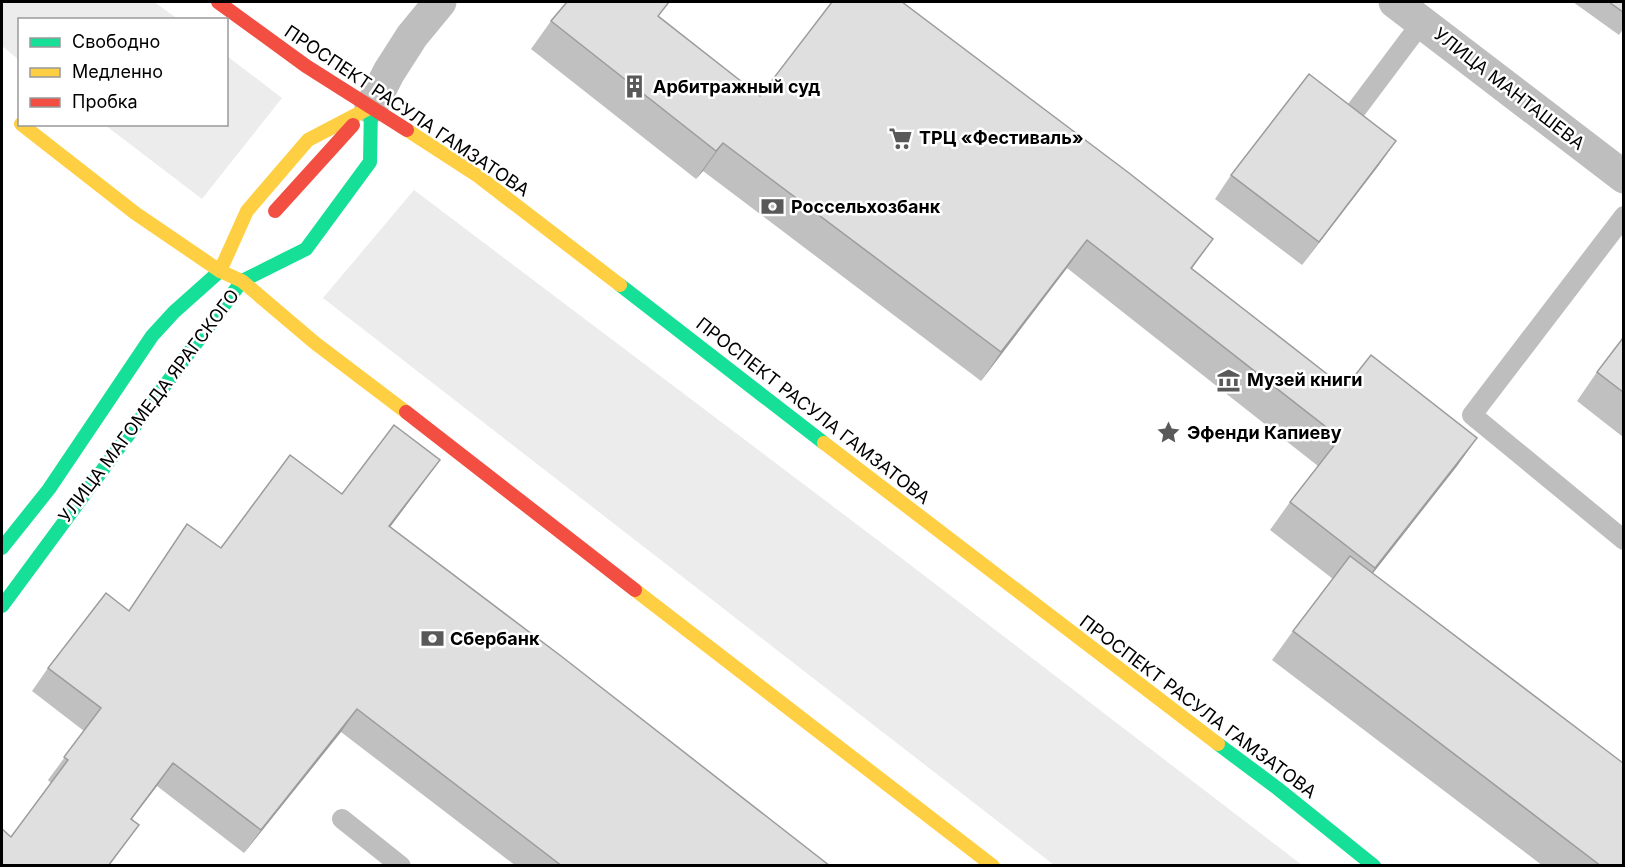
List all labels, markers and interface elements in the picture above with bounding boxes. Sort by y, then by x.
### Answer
legend [18,18,228,126]
street label: ПРОСПЕКТ РАСУЛА ГАМЗАТОВА [281,21,534,201]
street label: УЛИЦА МАНТАШЕВА [1430,23,1589,154]
text: Свободно [72,31,160,52]
text: Медленно [72,61,163,82]
building icon: Арбитражный суд [622,74,648,100]
place label: Арбитражный суд [653,76,820,97]
text: Пробка [72,91,138,112]
supermarket icon: ТРЦ «Фестиваль» [888,125,914,151]
place label: ТРЦ «Фестиваль» [919,127,1084,148]
bank icon: Россельхозбанк [760,194,786,220]
place label: Россельхозбанк [791,196,941,217]
street label: УЛИЦА МАГОМЕДА ЯРАГСКОГО [54,285,243,526]
street label: ПРОСПЕКТ РАСУЛА ГАМЗАТОВА [692,313,934,508]
museum icon: Музей книги [1216,367,1242,393]
place label: Музей книги [1247,369,1362,390]
place icon: Эфенди Капиеву [1156,420,1182,446]
place label: Эфенди Капиеву [1187,422,1342,443]
street label: ПРОСПЕКТ РАСУЛА ГАМЗАТОВА [1076,611,1321,802]
bank icon: Сбербанк [419,626,445,652]
place label: Сбербанк [450,628,540,649]

